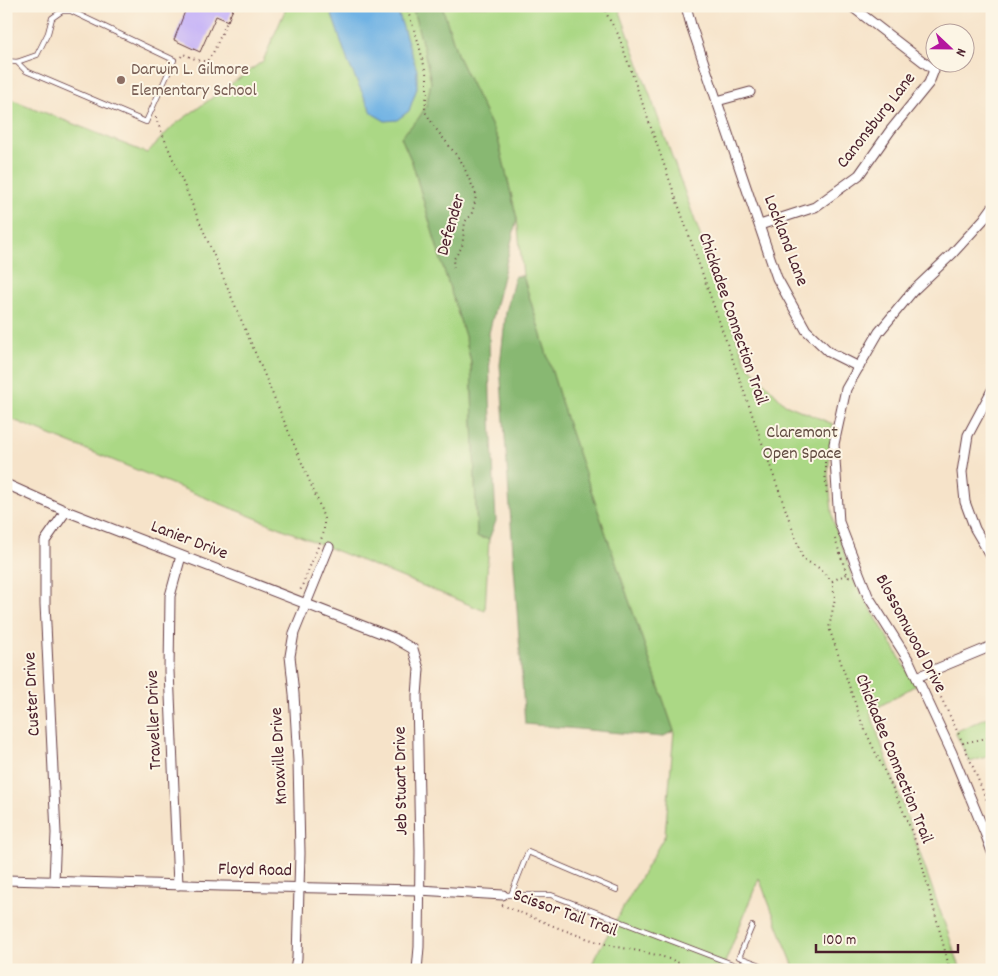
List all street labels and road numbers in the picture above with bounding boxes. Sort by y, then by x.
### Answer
street label: Canonsburg Lane [831,68,923,174]
street label: Defender [431,191,473,259]
street label: Lockland Lane [756,192,814,290]
street label: Chickadee Connection Trail [691,229,773,409]
street label: Lanier Drive [147,515,231,567]
street label: Blossomwood Drive [868,570,952,698]
street label: Custer Drive [18,651,48,737]
street label: Traveller Drive [141,670,169,770]
street label: Chickadee Connection Trail [848,670,939,848]
street label: Knoxville Drive [265,707,295,805]
street label: Jeb Stuart Drive [389,726,415,836]
street label: Floyd Road [218,858,292,884]
street label: Scissor Tail Trail [509,883,621,945]

